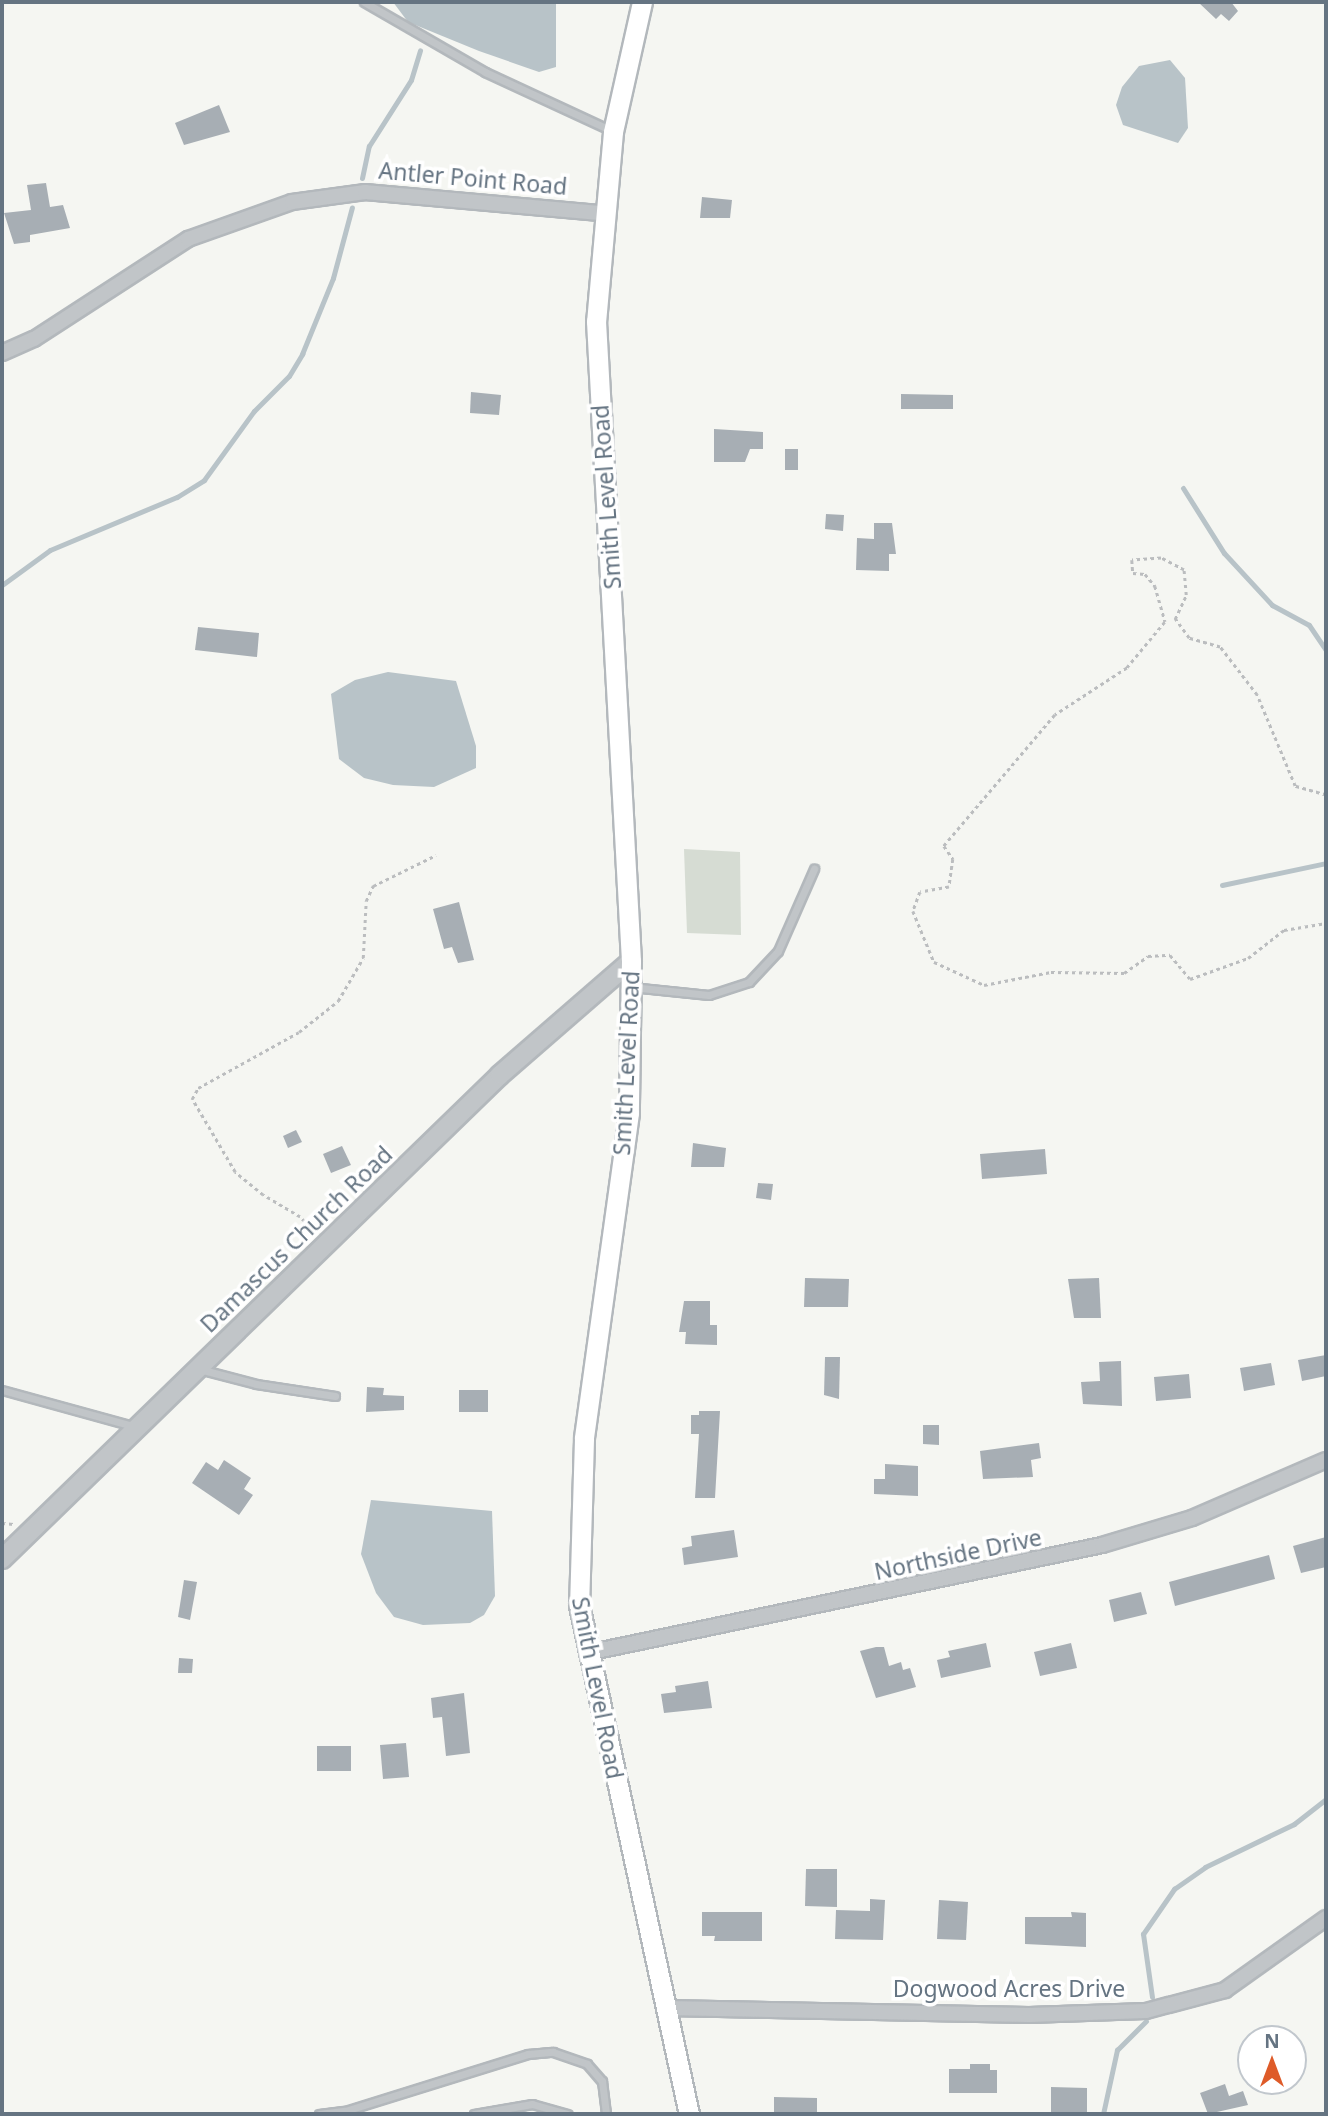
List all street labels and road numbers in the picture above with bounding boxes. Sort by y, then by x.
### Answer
street label: Antler Point Road [378,156,568,200]
street label: Smith Level Road [586,404,626,590]
street label: Smith Level Road [607,970,645,1156]
street label: Damascus Church Road [194,1140,398,1338]
street label: Northside Drive [872,1523,1044,1585]
street label: Smith Level Road [567,1595,629,1781]
street label: Dogwood Acres Drive [893,1974,1125,2002]

